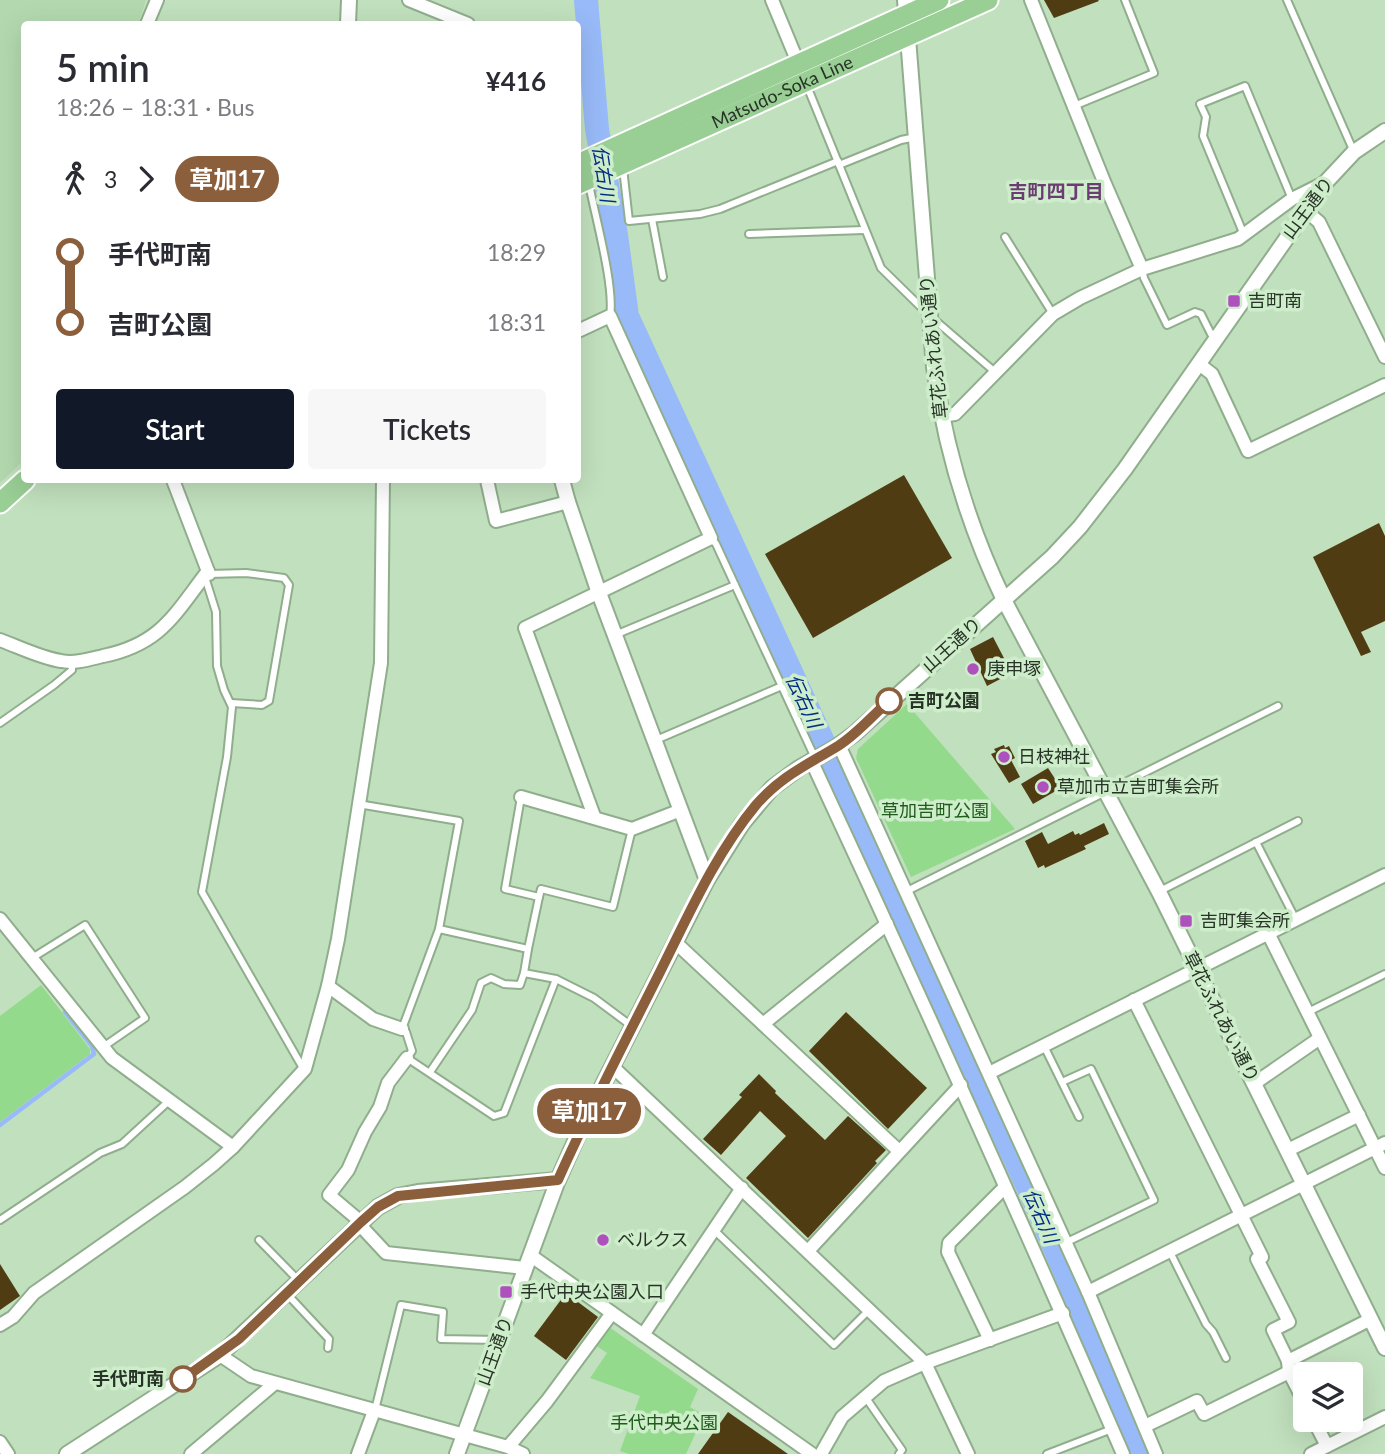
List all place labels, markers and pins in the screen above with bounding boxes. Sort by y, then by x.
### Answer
place label: 吉町南 [1248,289,1302,311]
marker: 吉町南 [1226,293,1242,309]
place label: 庚申塚 [987,657,1041,679]
marker: 庚申塚 [965,661,981,677]
marker: 吉町公園 [876,688,902,714]
place label: 吉町公園 [908,689,980,711]
place label: 日枝神社 [1018,745,1090,767]
marker: 日枝神社 [996,749,1012,765]
place label: 草加市立吉町集会所 [1057,775,1219,797]
marker: 草加市立吉町集会所 [1035,779,1051,795]
place label: 吉町集会所 [1200,909,1290,931]
marker: 吉町集会所 [1178,913,1194,929]
place label: ベルクス [617,1228,688,1250]
marker: ベルクス [595,1232,611,1248]
place label: 手代中央公園入口 [520,1280,664,1302]
marker: 手代中央公園入口 [498,1284,514,1300]
marker: 手代町南 [170,1366,196,1392]
place label: 手代町南 [92,1367,164,1389]

